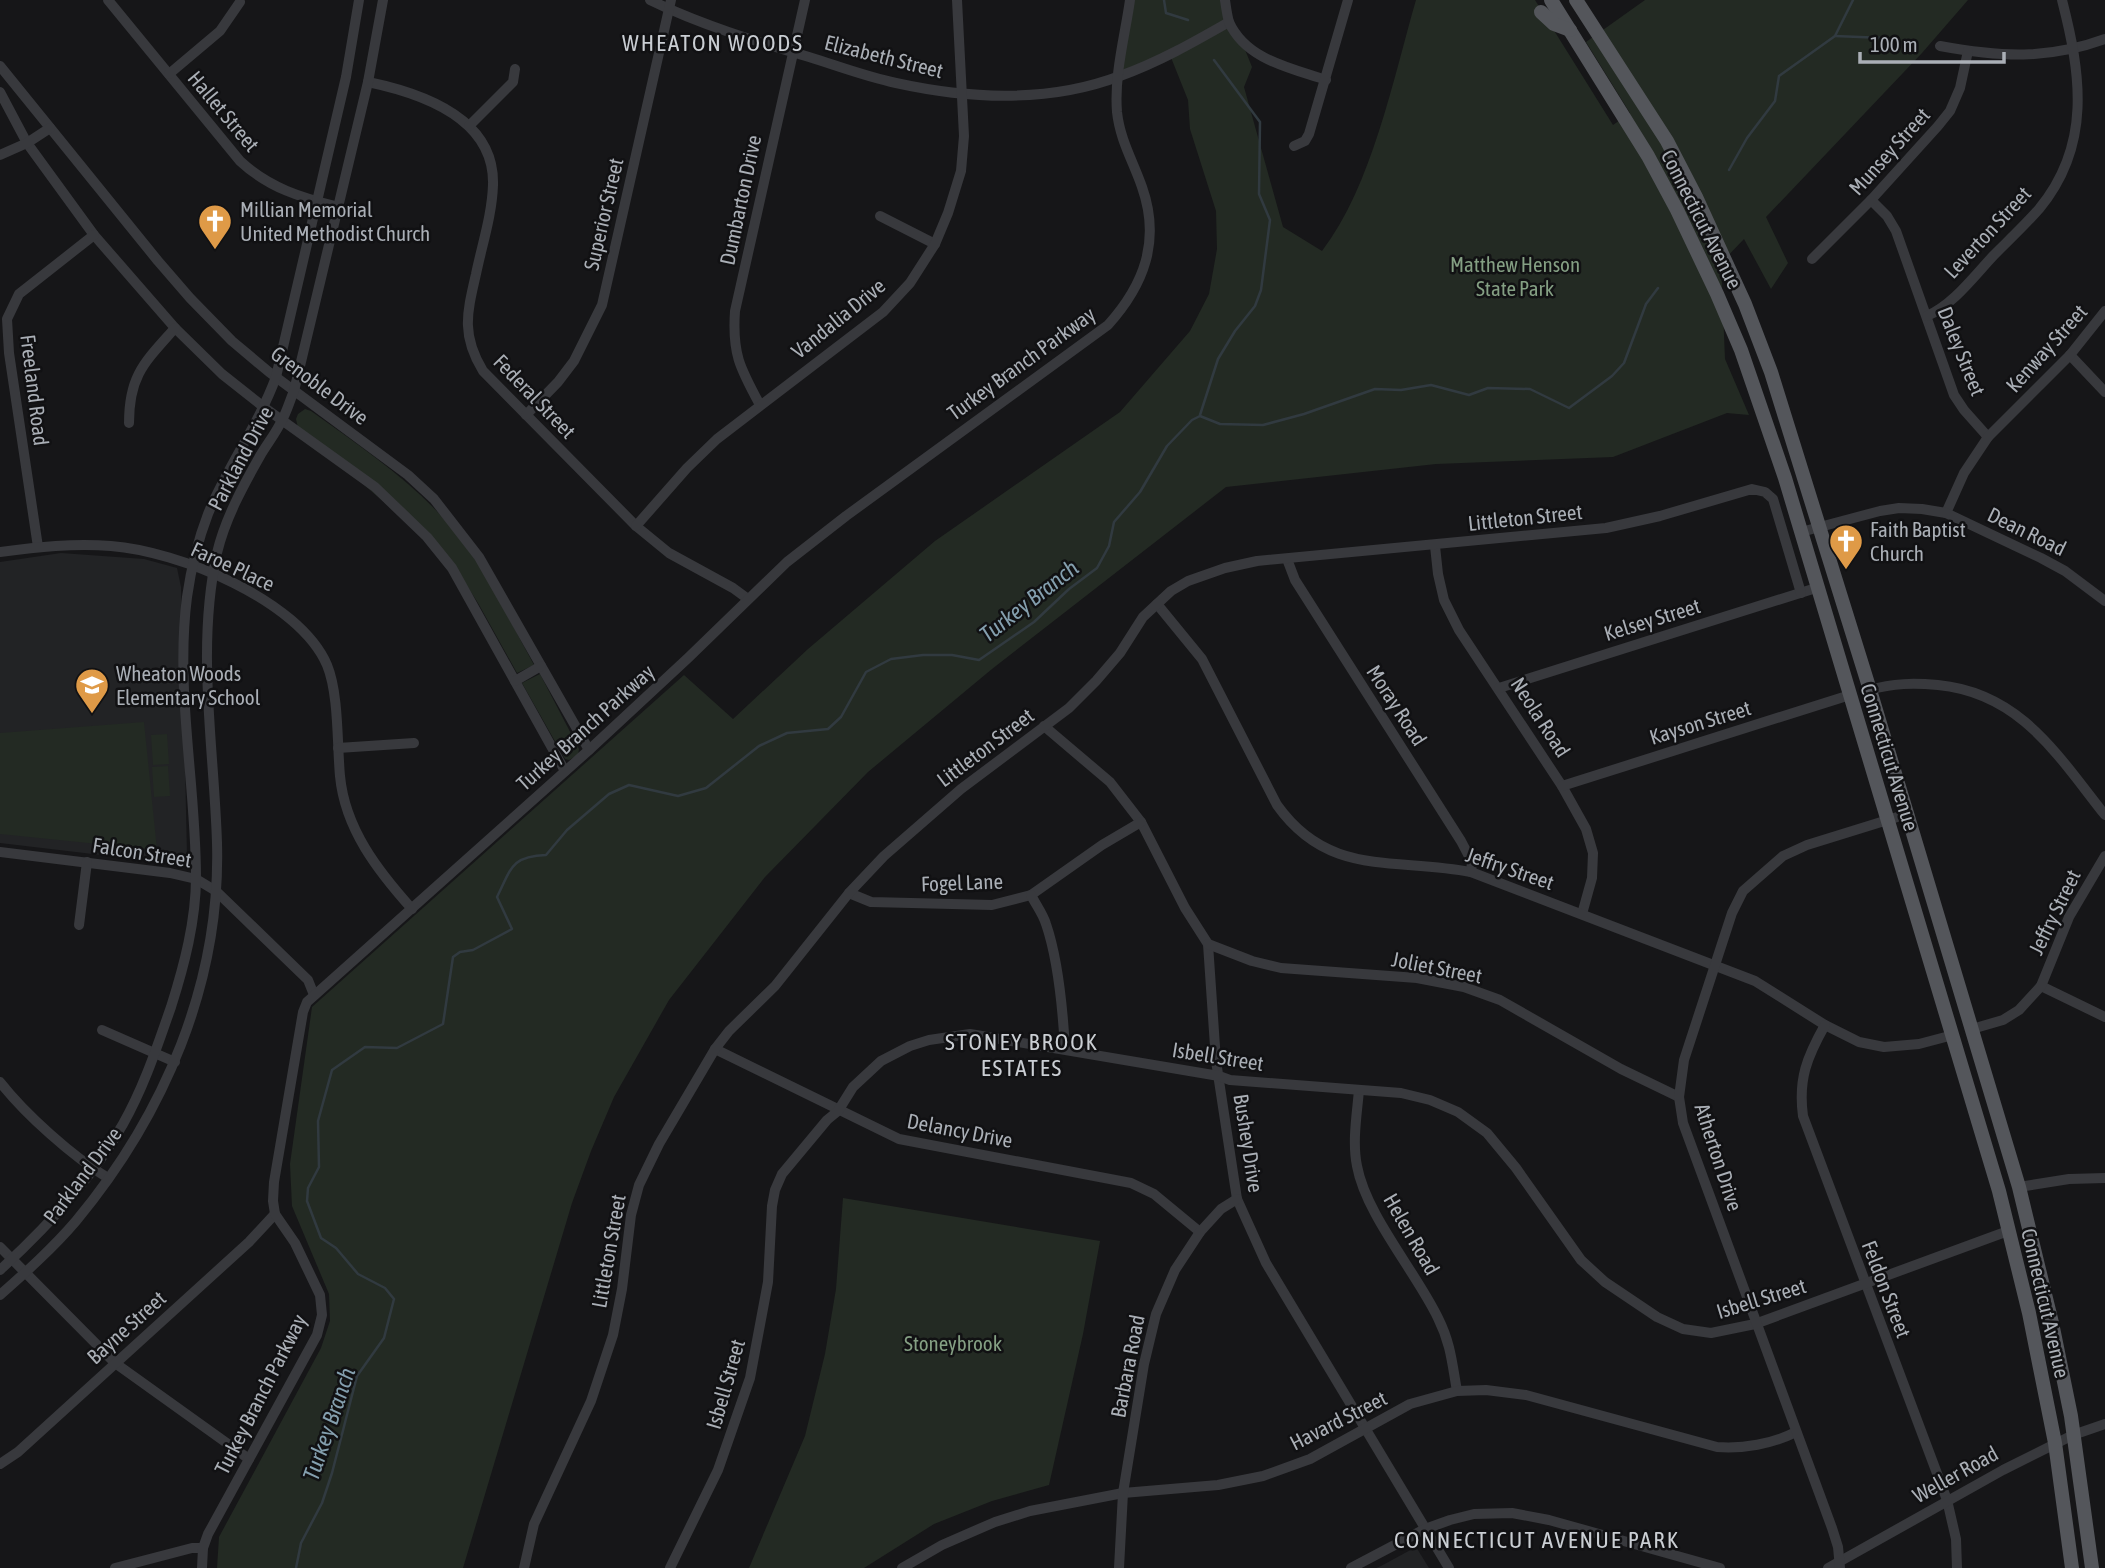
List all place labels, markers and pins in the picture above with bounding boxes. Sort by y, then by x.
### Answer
place label: Millian Memorial United Methodist Church [240,197,430,245]
church icon: Millian Memorial United Methodist Church [196,202,234,251]
place label: Faith Baptist Church [1870,517,1966,565]
church icon: Faith Baptist Church [1827,522,1865,571]
place label: Wheaton Woods Elementary School [116,661,261,709]
school or university icon: Wheaton Woods Elementary School [73,666,111,715]

